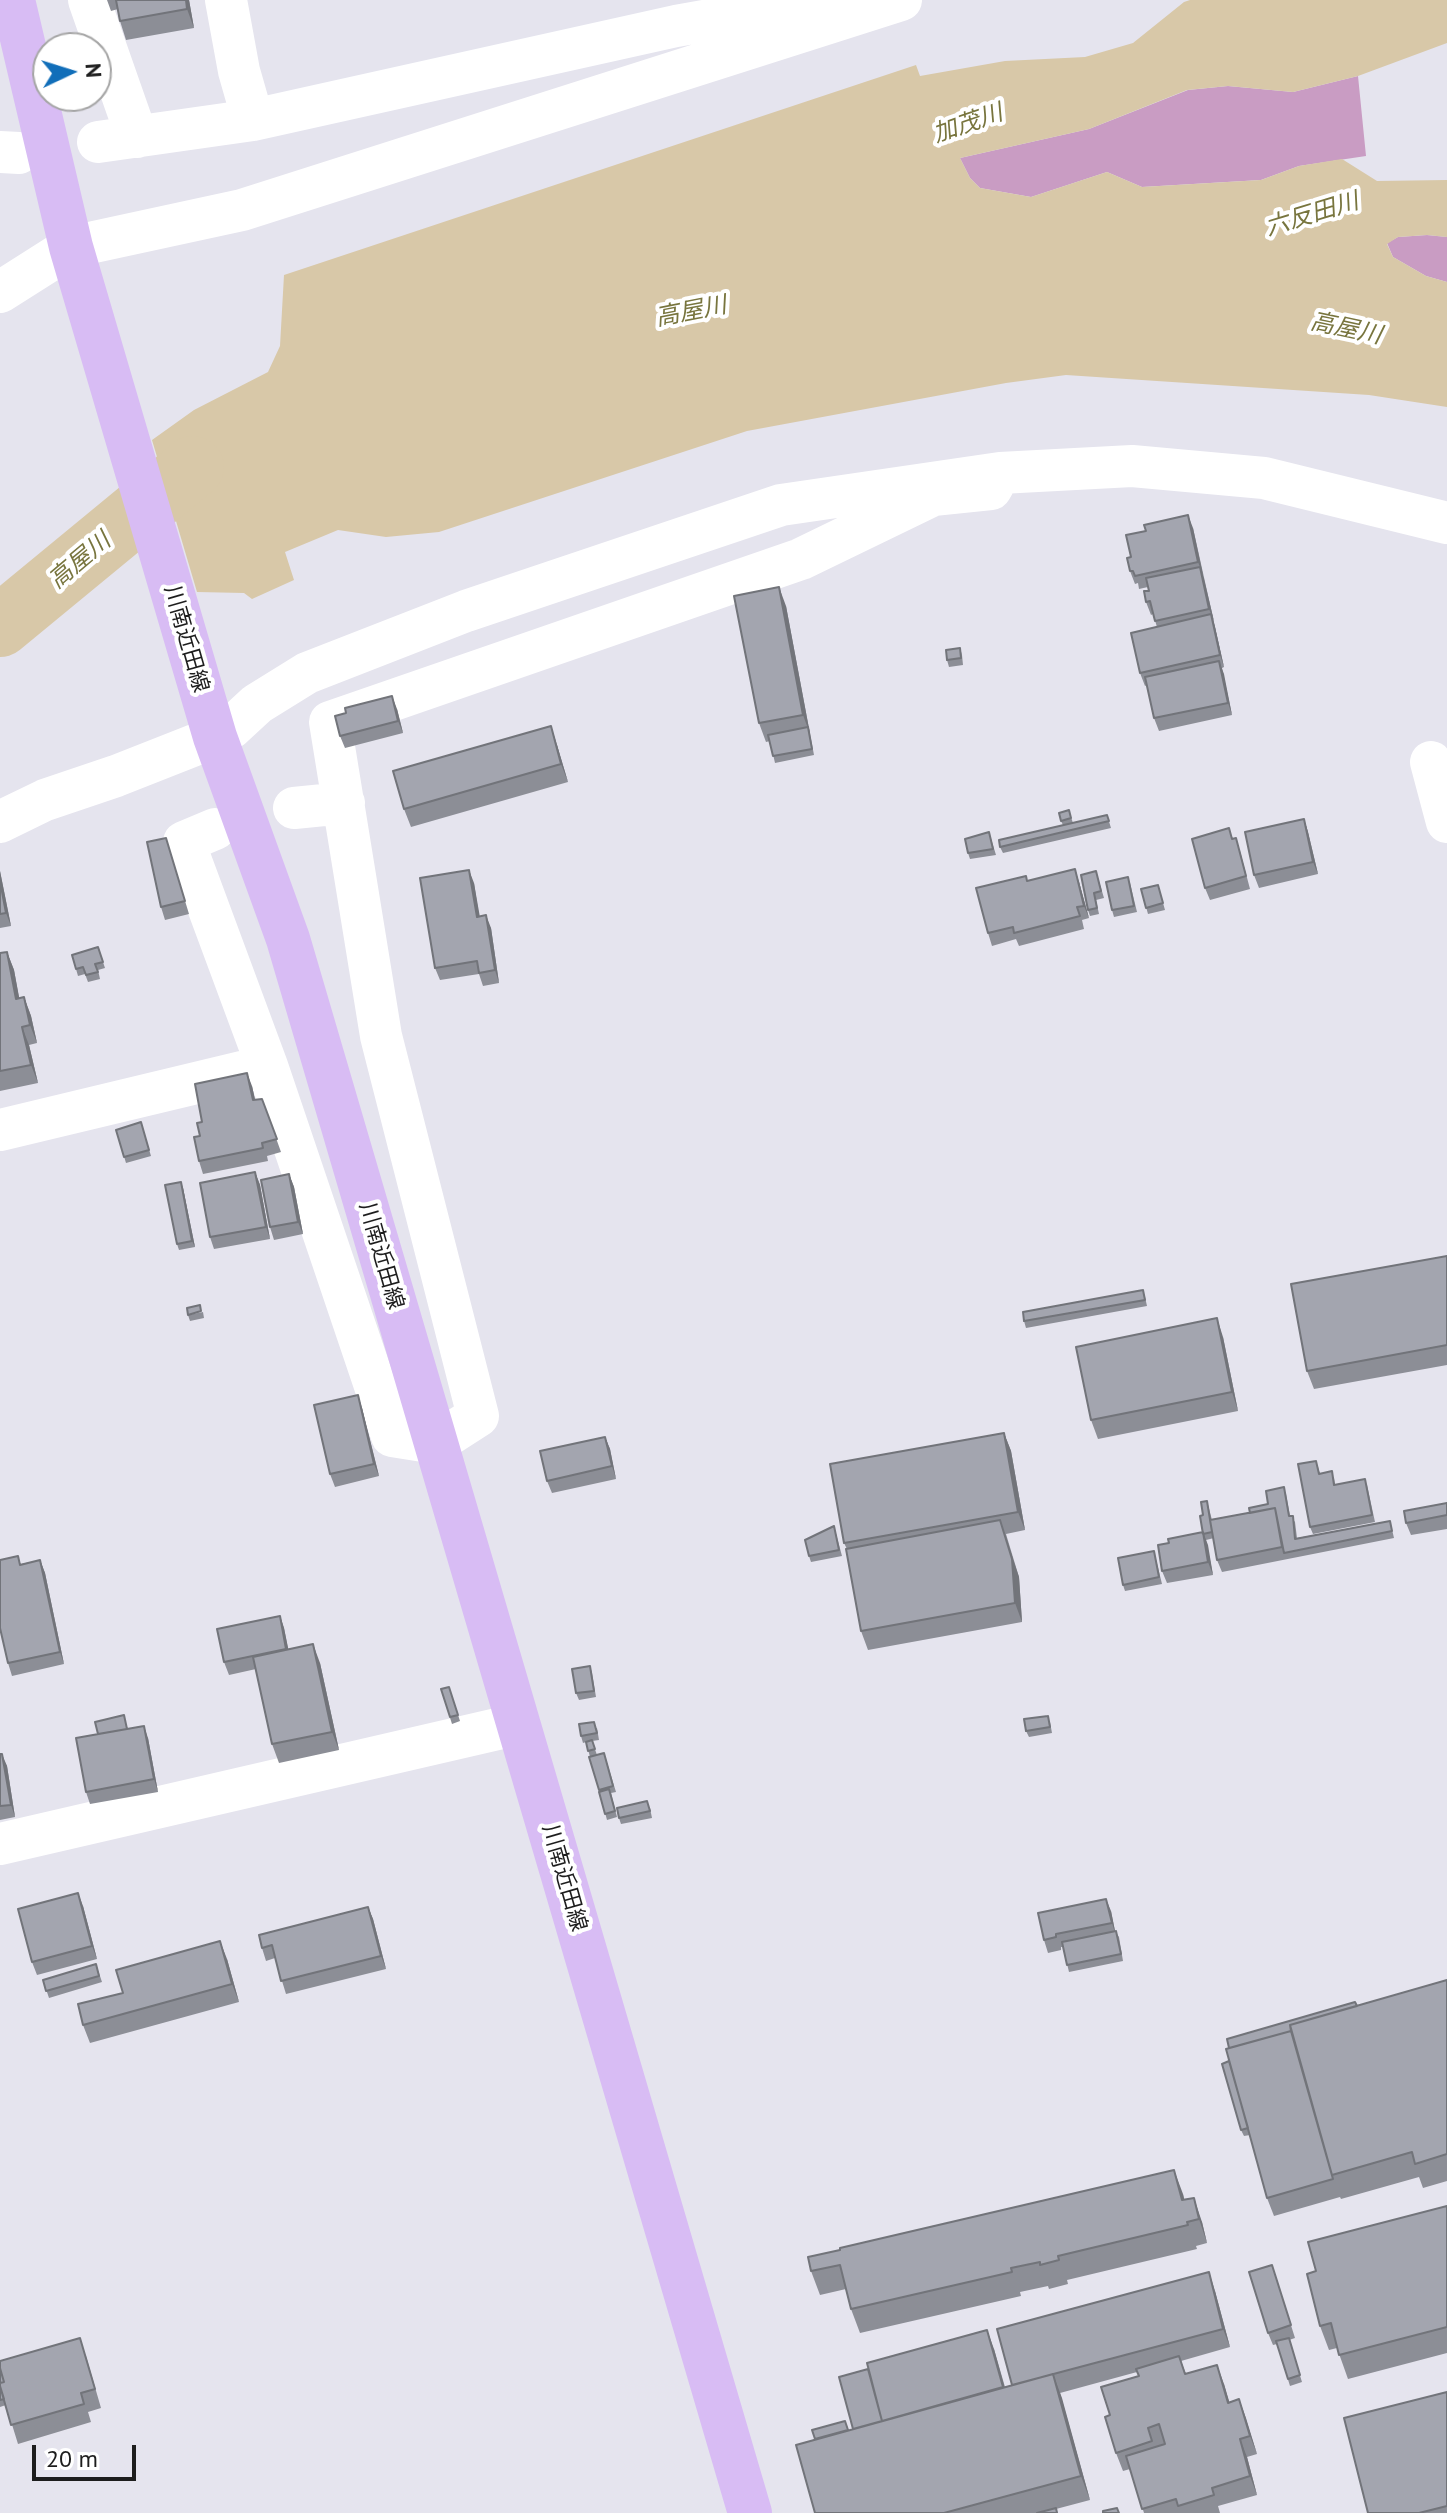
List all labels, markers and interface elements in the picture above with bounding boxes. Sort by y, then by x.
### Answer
north arrow [32,32,112,112]
text: N [79,62,108,79]
water label: 加茂川 [929,99,1007,149]
water label: 六反田川 [1262,187,1362,243]
water label: 高屋川 [653,291,729,333]
water label: 高屋川 [1308,307,1384,351]
water label: 高屋川 [43,527,117,595]
street label: 川南近田線 [158,582,214,696]
street label: 川南近田線 [353,1199,409,1313]
street label: 川南近田線 [536,1821,592,1935]
scale bar [36,2429,140,2479]
text: 20 m [46,2443,98,2474]

